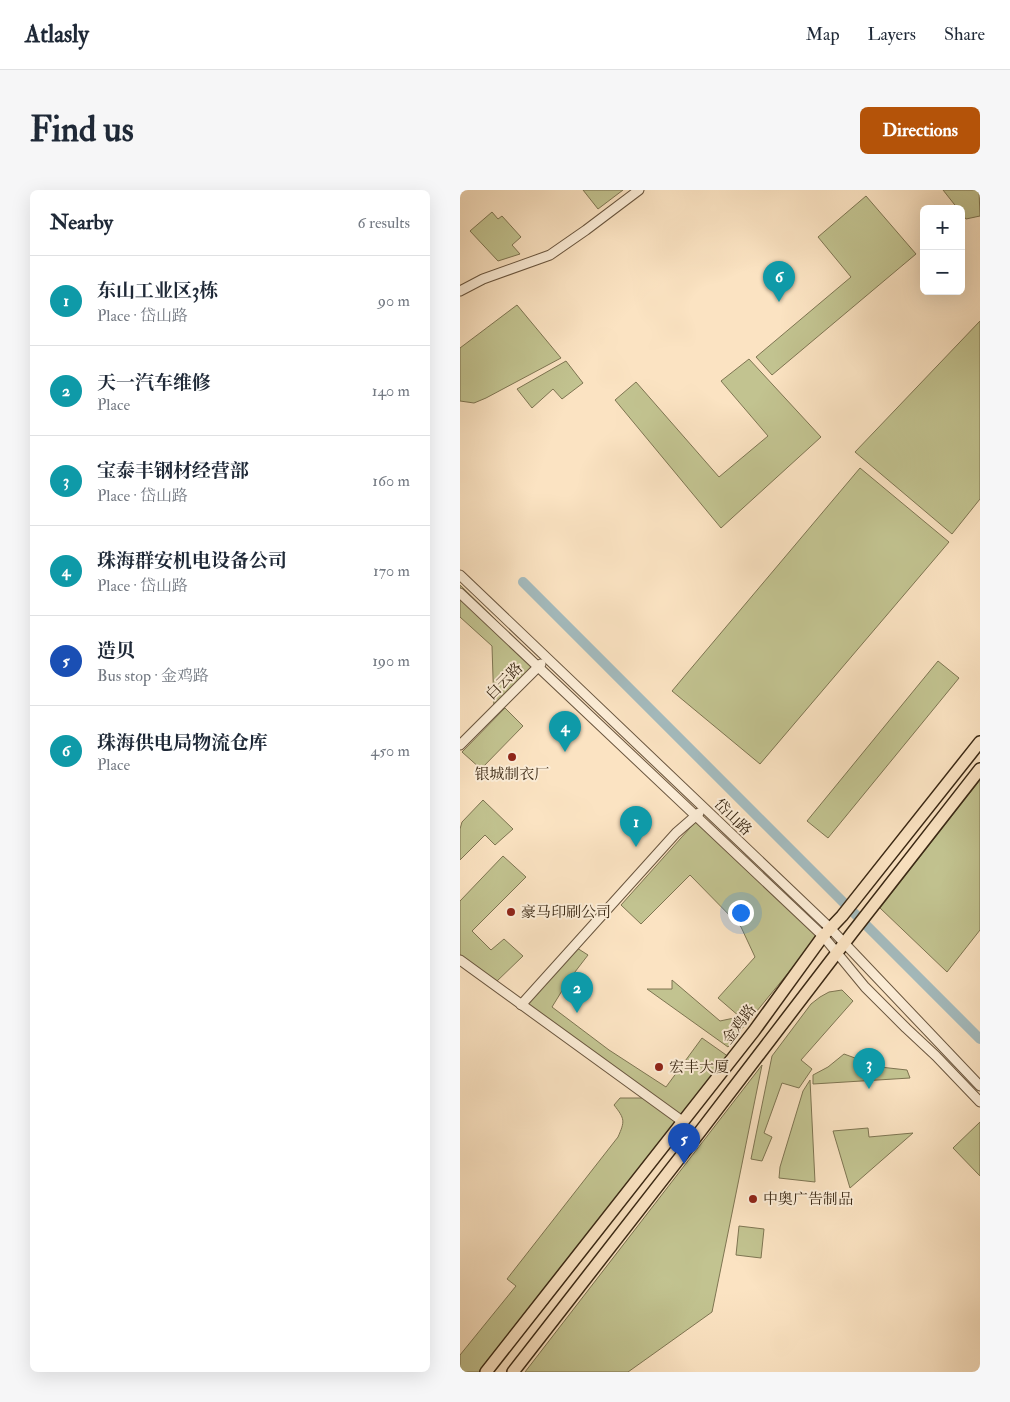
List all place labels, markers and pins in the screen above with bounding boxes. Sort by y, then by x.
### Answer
pin: 6 [763,261,795,302]
pin: 4 [549,711,581,752]
marker: 银城制衣厂 [506,751,518,763]
place label: 银城制衣厂 [474,765,550,784]
pin: 1 [620,806,652,847]
place label: 豪马印刷公司 [521,903,611,922]
marker: 豪马印刷公司 [505,906,517,918]
pin: 2 [561,972,593,1013]
pin: 3 [853,1048,885,1089]
place label: 宏丰大厦 [669,1058,729,1077]
marker: 宏丰大厦 [653,1061,665,1073]
pin: 5 [668,1123,700,1164]
place label: 中奥广告制品 [763,1190,853,1209]
marker: 中奥广告制品 [747,1193,759,1205]

